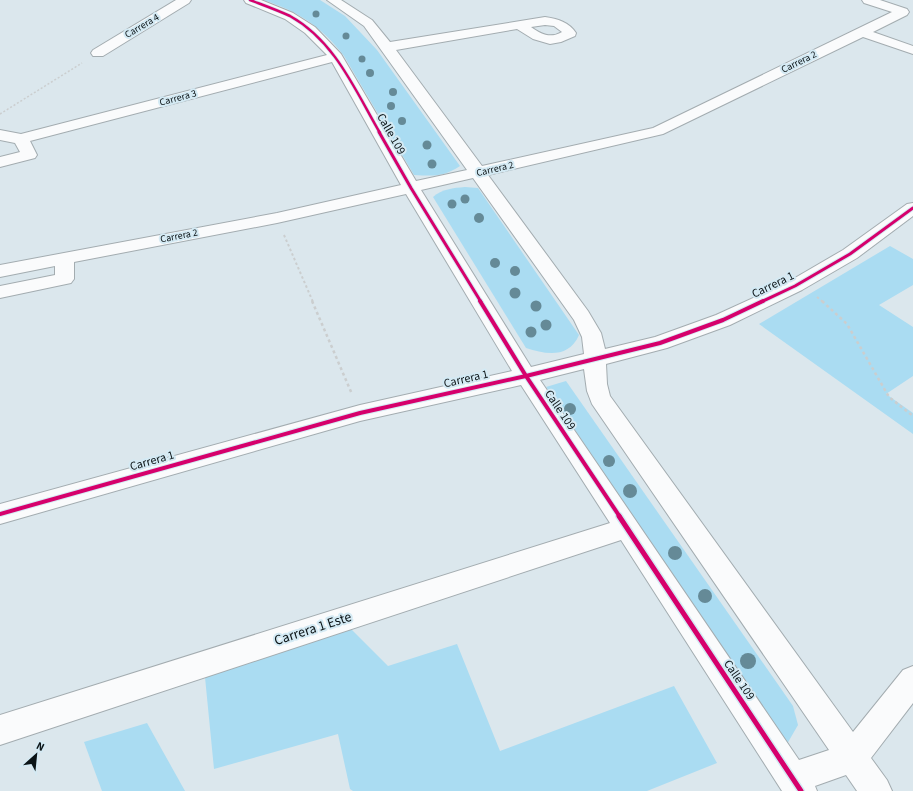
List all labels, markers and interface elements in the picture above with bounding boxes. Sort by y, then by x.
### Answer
street label: Carrera 4 [122,10,162,42]
street label: Carrera 2 [779,47,819,77]
street label: Carrera 3 [158,86,198,110]
street label: Calle 109 [372,110,410,158]
street label: Carrera 2 [475,158,515,180]
street label: Carrera 2 [159,226,199,246]
street label: Carrera 1 [749,267,797,303]
street label: Carrera 1 [442,366,490,392]
street label: Calle 109 [540,386,580,434]
street label: Carrera 1 [128,447,176,475]
street label: Carrera 1 Este [272,607,354,651]
street label: Calle 109 [719,656,759,704]
north arrow [16,735,56,775]
text: N [34,738,47,755]

